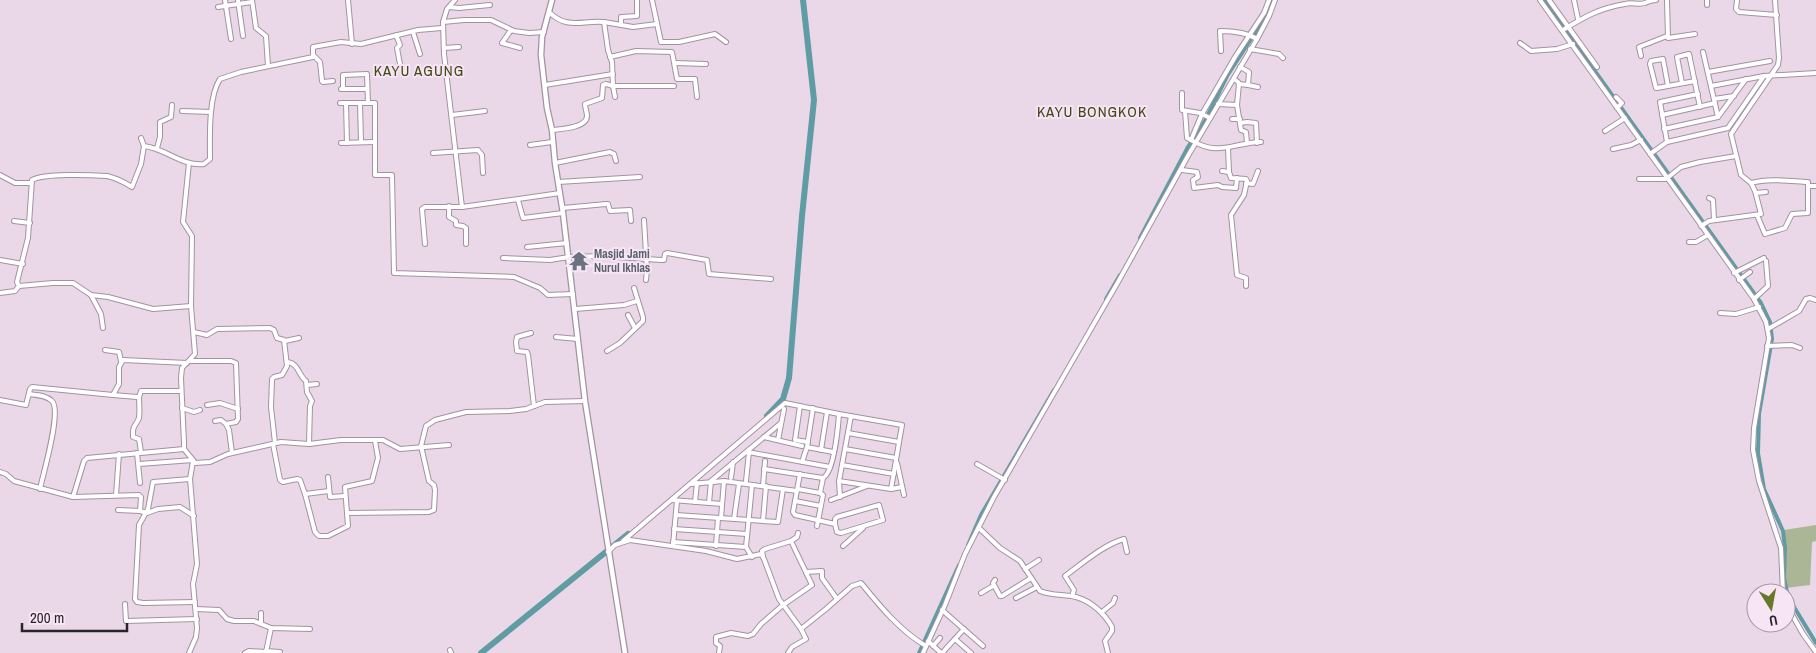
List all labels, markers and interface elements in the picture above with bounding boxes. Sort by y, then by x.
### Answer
district label: KAYU AGUNG [374,60,464,81]
district label: KAYU BONGKOK [1037,101,1147,122]
place label: Masjid Jami Nurul Ikhlas [594,246,651,276]
temple icon: Masjid Jami Nurul Ikhlas [568,250,590,272]
north arrow [1746,583,1796,633]
scale bar [22,600,128,632]
text: 200 m [30,607,64,628]
text: U [1768,611,1779,630]

